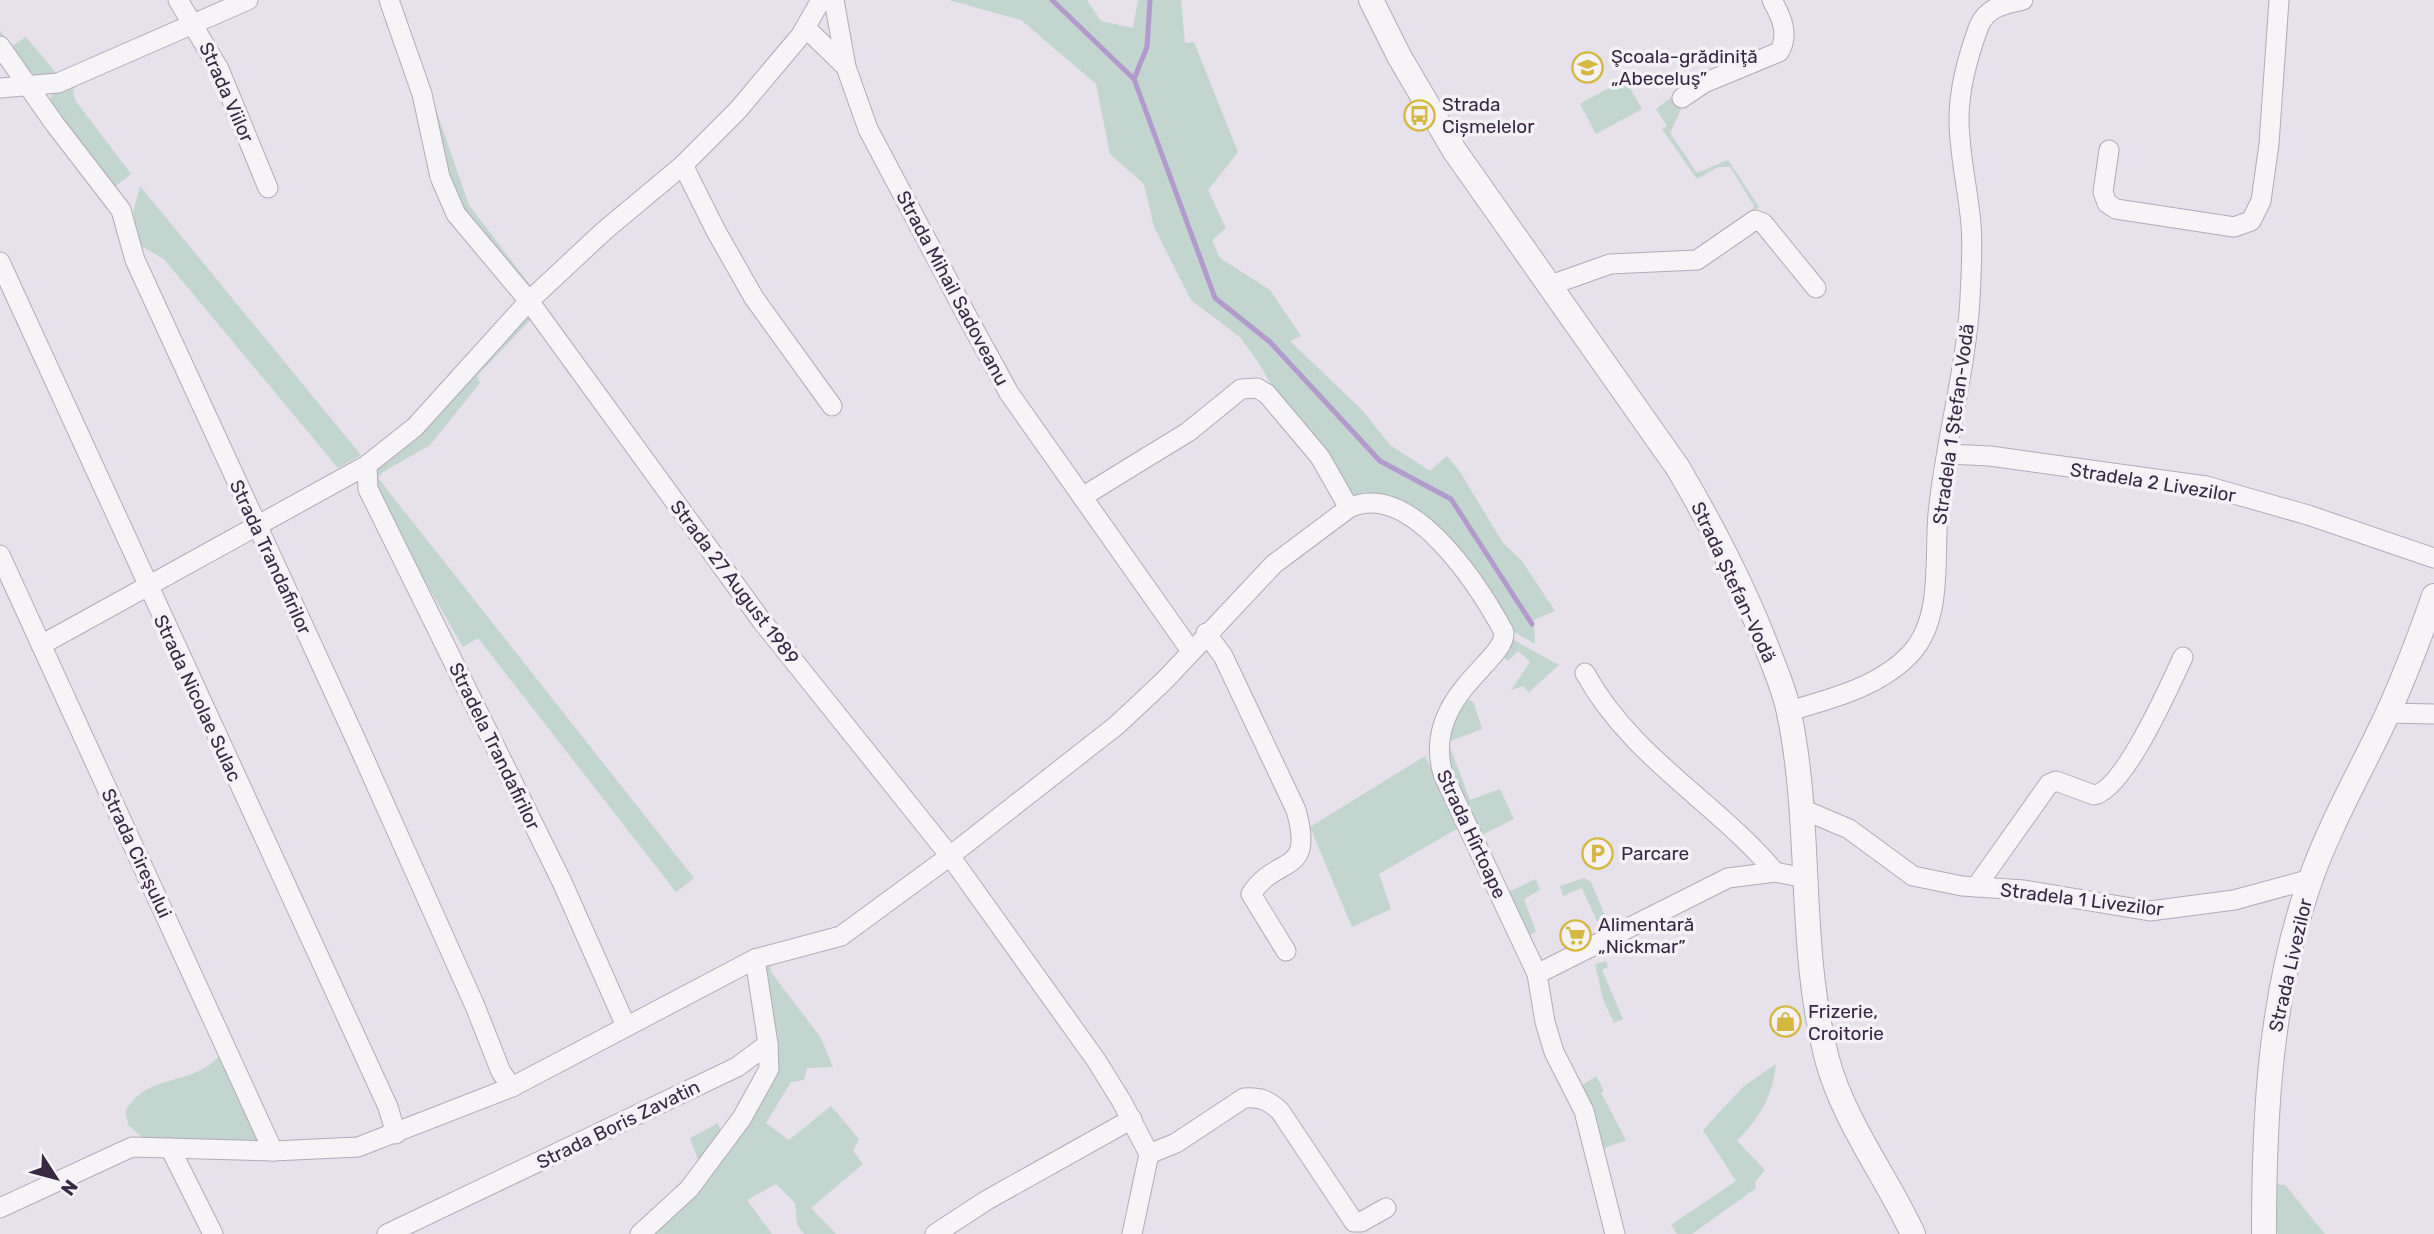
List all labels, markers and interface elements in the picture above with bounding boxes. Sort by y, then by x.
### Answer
street label: Strada Viilor [194,39,259,146]
place label: Şcoala-grădiniţă „Abeceluş” [1611,45,1758,90]
school or university icon: Şcoala-grădiniţă „Abeceluş” [1571,50,1605,84]
place label: Strada Cișmelelor [1442,93,1535,138]
bus stop icon: Strada Cișmelelor [1402,98,1436,132]
street label: Strada Mihail Sadoveanu [891,187,1014,390]
street label: Stradela 1 Ștefan-Vodă [1928,322,1979,526]
street label: Stradela 2 Livezilor [2068,458,2238,507]
street label: Strada Trandafirilor [225,476,317,639]
street label: Strada 27 August 1989 [665,496,804,669]
street label: Strada Ștefan-Vodă [1686,498,1781,666]
street label: Strada Nicolae Sulac [149,611,246,785]
street label: Stradela Trandafirilor [444,659,545,834]
street label: Strada Hîrtoape [1432,766,1511,902]
street label: Strada Cireşului [97,785,177,921]
parking icon: Parcare [1581,836,1615,870]
place label: Parcare [1621,842,1689,865]
street label: Stradela 1 Livezilor [1999,878,2166,921]
street label: Strada Livezilor [2264,895,2317,1034]
place label: Alimentară „Nickmar” [1598,913,1694,958]
supermarket icon: Alimentară „Nickmar” [1558,918,1592,952]
place label: Frizerie, Croitorie [1808,1000,1884,1045]
shop icon: Frizerie, Croitorie [1768,1005,1802,1039]
street label: Strada Boris Zavatin [533,1075,704,1174]
north arrow [21,1143,91,1213]
text: N [56,1175,83,1200]

